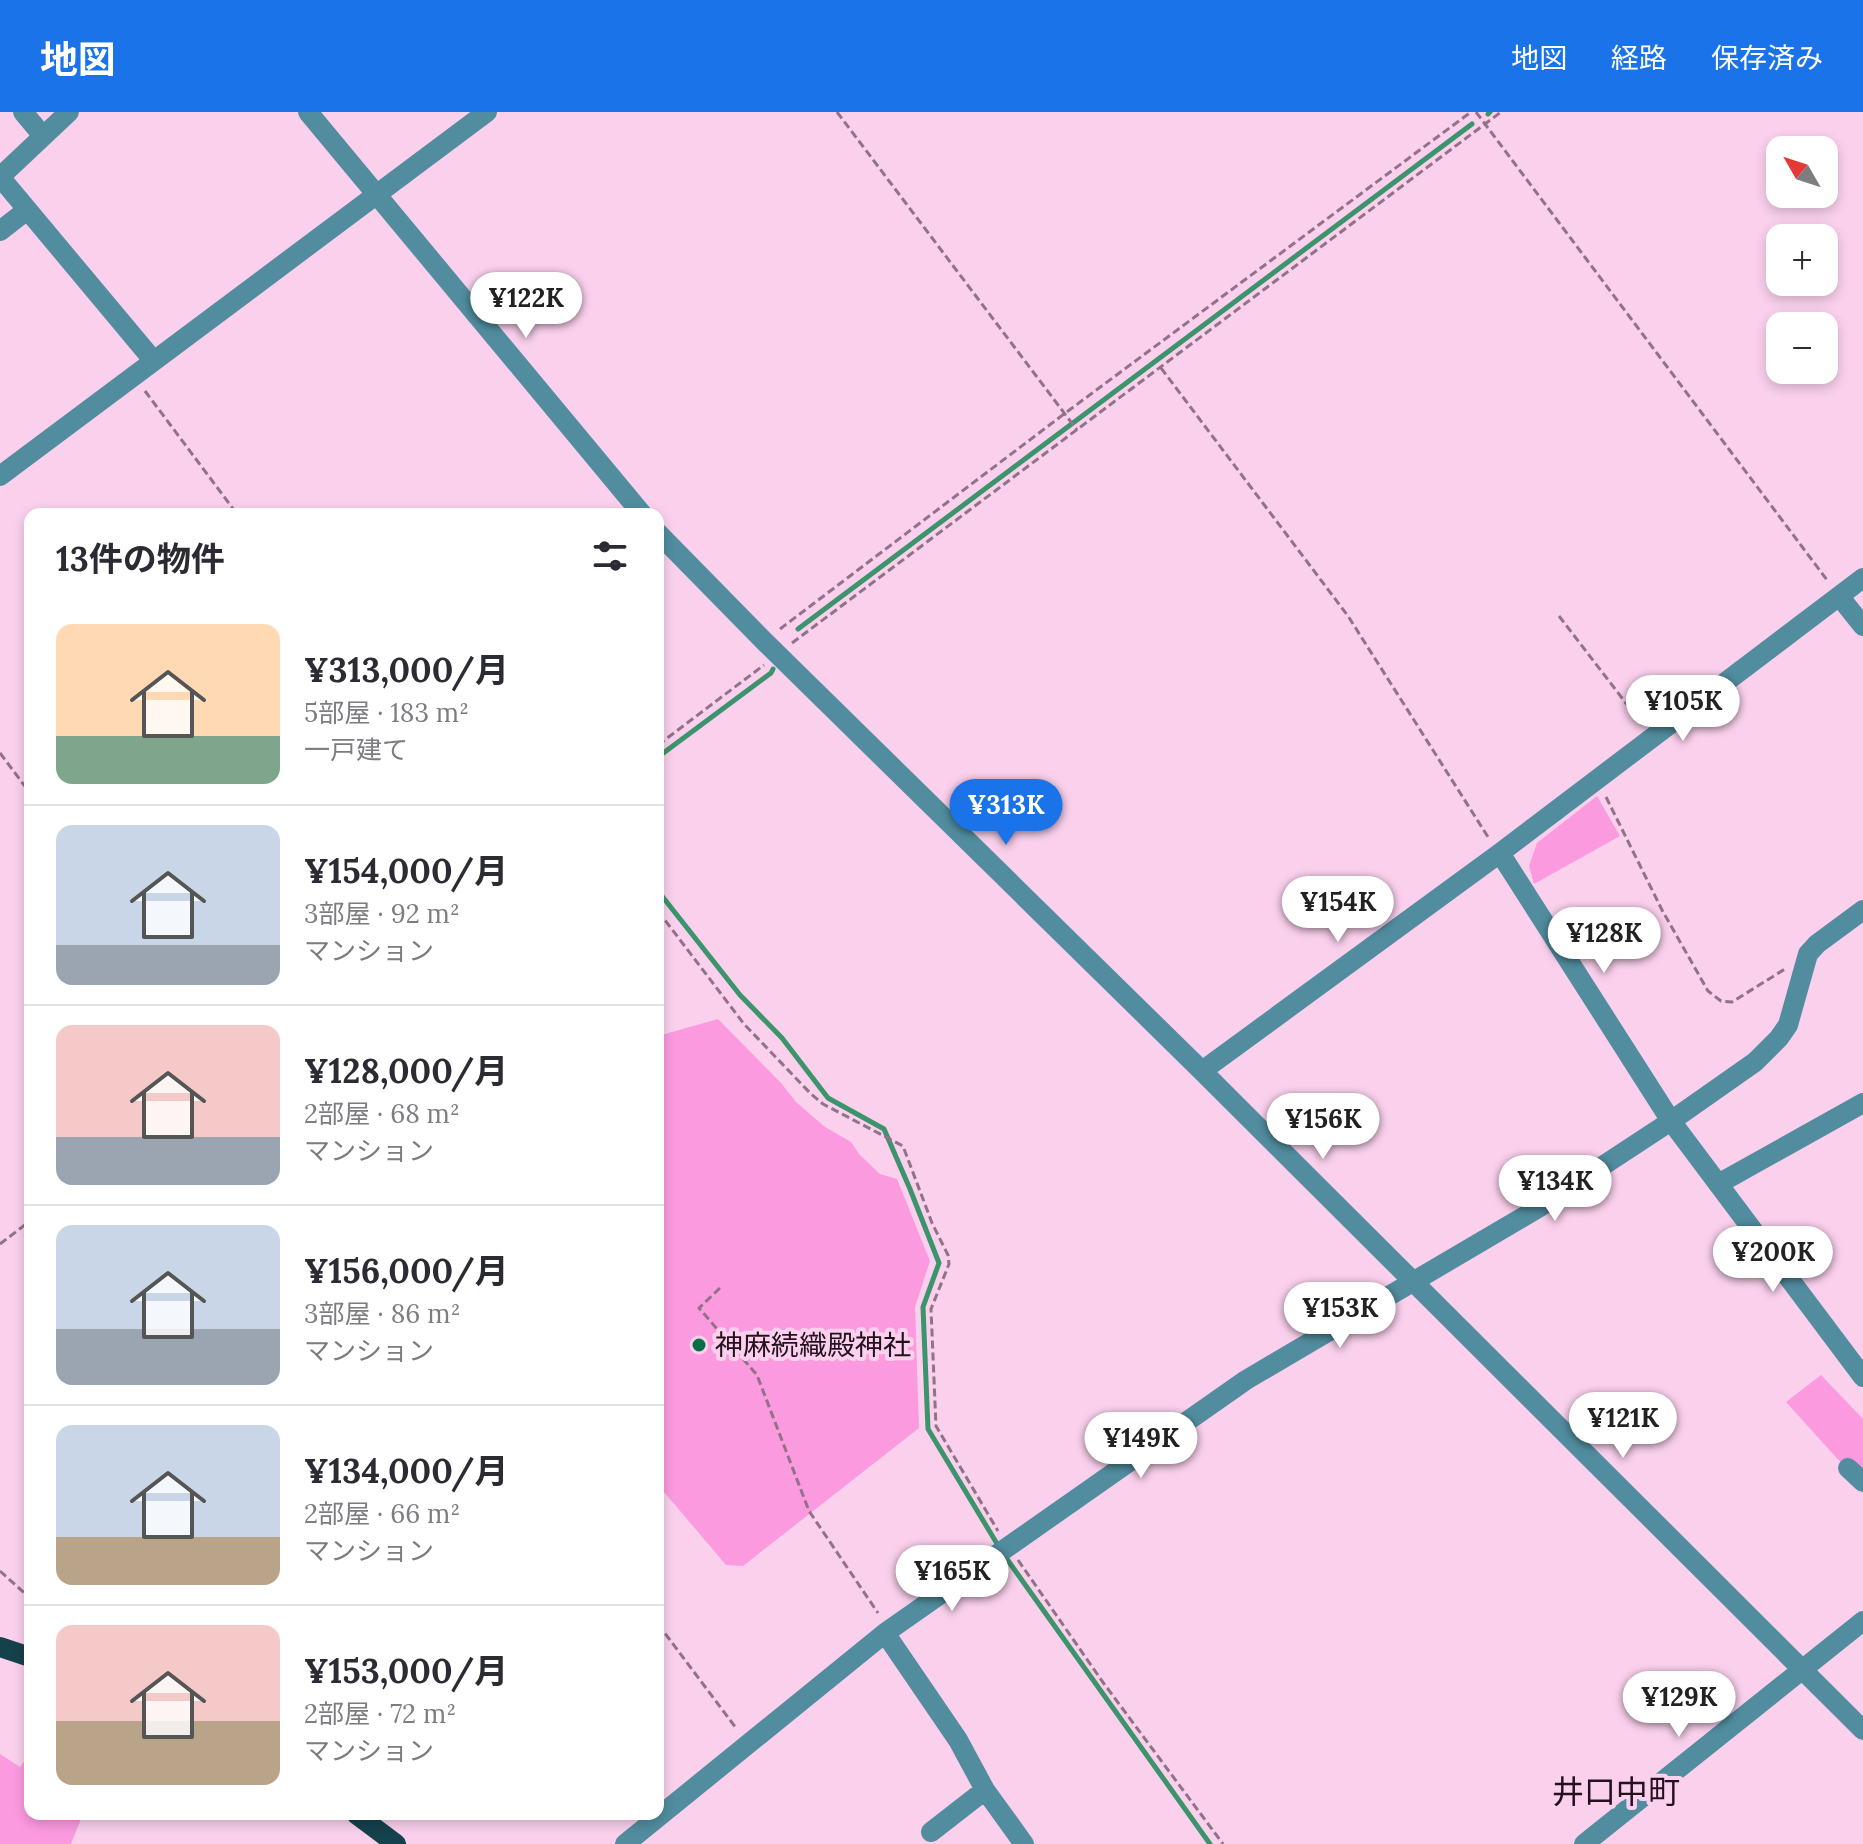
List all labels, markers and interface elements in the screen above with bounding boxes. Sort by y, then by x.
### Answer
text: 地図 [40,35,116,83]
text: 地図 [1511,40,1567,76]
text: 経路 [1611,40,1667,76]
text: 保存済み [1711,40,1823,76]
north arrow [1766,136,1838,208]
map controls [1766,136,1838,384]
button: + [1766,224,1838,296]
pin: ¥122K [470,272,582,340]
text: ¥122K [488,281,564,314]
button: − [1766,312,1838,384]
icon: filters [588,534,632,578]
text: 13件の物件 [56,537,225,580]
text: ¥313,000/月 [304,648,509,691]
icon: home [120,656,216,752]
pin: ¥105K [1627,675,1739,743]
text: ¥105K [1644,684,1722,717]
text: 5部屋 · 183 m² [304,696,469,729]
text: 一戸建て [304,733,408,766]
pin: ¥313K [950,779,1062,847]
text: ¥313K [968,788,1044,821]
text: ¥154,000/月 [304,849,508,892]
icon: home [120,857,216,953]
pin: ¥154K [1282,876,1394,944]
text: ¥154K [1300,885,1376,918]
text: 3部屋 · 92 m² [304,897,460,930]
pin: ¥128K [1548,907,1660,975]
text: ¥128K [1566,916,1642,949]
text: マンション [304,934,434,967]
text: ¥128,000/月 [304,1049,508,1092]
icon: home [120,1057,216,1153]
pin: ¥156K [1267,1093,1379,1161]
text: 2部屋 · 68 m² [304,1097,460,1130]
text: ¥156K [1285,1102,1361,1135]
text: マンション [304,1134,434,1167]
pin: ¥134K [1499,1155,1611,1223]
text: ¥134K [1517,1164,1593,1197]
pin: ¥200K [1717,1226,1829,1294]
text: ¥200K [1731,1235,1815,1268]
text: ¥156,000/月 [304,1249,509,1292]
icon: home [120,1257,216,1353]
pin: ¥153K [1284,1282,1396,1350]
text: ¥153K [1302,1291,1378,1324]
text: 3部屋 · 86 m² [304,1297,460,1330]
place label: 神麻続織殿神社 [715,1327,911,1363]
text: マンション [304,1334,434,1367]
marker: 神麻続織殿神社 [690,1336,708,1354]
pin: ¥121K [1567,1392,1679,1460]
text: ¥121K [1587,1401,1659,1434]
pin: ¥149K [1085,1412,1197,1480]
text: ¥149K [1102,1421,1180,1454]
text: ¥134,000/月 [304,1449,508,1492]
icon: home [120,1457,216,1553]
text: 2部屋 · 66 m² [304,1497,460,1530]
text: マンション [304,1534,434,1567]
pin: ¥165K [896,1545,1008,1613]
text: ¥165K [914,1554,990,1587]
text: ¥153,000/月 [304,1649,508,1692]
icon: home [120,1657,216,1753]
pin: ¥129K [1623,1671,1735,1739]
text: ¥129K [1641,1680,1717,1713]
text: 2部屋 · 72 m² [304,1697,456,1730]
text: マンション [304,1734,434,1767]
district label: 井口中町 [1552,1771,1680,1812]

